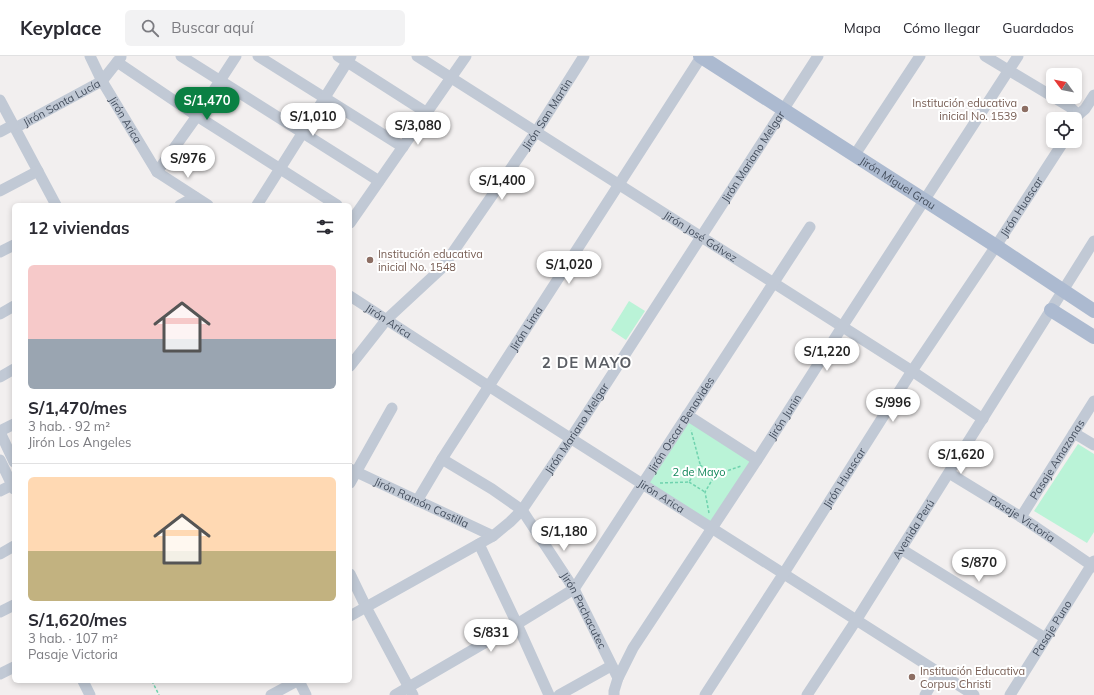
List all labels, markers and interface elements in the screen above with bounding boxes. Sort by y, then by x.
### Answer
search box [125,10,405,46]
text: Keyplace [20,16,101,40]
icon: search [139,17,161,39]
text: Buscar aquí [171,18,254,37]
text: Mapa [844,19,881,37]
text: Cómo llegar [903,19,980,37]
text: Guardados [1002,19,1074,37]
north arrow [1046,68,1082,104]
map controls [1046,68,1082,148]
street label: Jirón Santa Lucía [20,76,103,129]
street label: Jirón San Martin [519,76,575,153]
pin: S/1,470 [170,87,244,121]
text: S/1,470 [184,92,230,108]
street label: Jirón Arica [106,94,145,146]
place label: Institución educativa inicial No. 1539 [912,96,1017,123]
pin: S/1,010 [276,103,350,137]
marker: Institución educativa inicial No. 1539 [1020,104,1030,114]
text: S/1,010 [290,108,336,124]
street label: Jirón Mariano Melgar [718,108,788,205]
pin: S/3,080 [381,112,455,146]
button: locate [1046,112,1082,148]
text: S/3,080 [395,117,441,133]
pin: S/976 [160,145,216,179]
text: S/976 [170,150,206,166]
street label: Jirón Miguel Grau [857,153,938,212]
pin: S/1,400 [465,167,539,201]
text: S/1,400 [479,172,525,188]
street label: Jirón Huascar [997,174,1046,239]
street label: Jirón José Gálvez [661,208,740,265]
icon: filters [314,216,336,238]
text: 12 viviendas [28,217,130,238]
place label: Institución educativa inicial No. 1548 [378,247,483,274]
pin: S/1,020 [532,251,606,285]
marker: Institución educativa inicial No. 1548 [365,255,375,265]
text: S/1,020 [546,256,592,272]
icon: home [146,291,218,363]
street label: Jirón Arica [363,301,414,341]
street label: Jirón Lima [506,303,546,354]
pin: S/1,220 [790,338,864,372]
text: S/1,220 [804,343,850,359]
district label: 2 DE MAYO [542,353,632,372]
street label: Jirón Oscar Benavides [645,374,717,475]
street label: Jirón Mariano Melgar [542,380,612,477]
pin: S/996 [865,389,921,423]
street label: Jirón Junin [765,391,804,442]
text: S/996 [875,394,911,410]
text: S/1,470/mes [28,397,127,418]
street label: Pasaje Amazonas [1027,417,1088,502]
text: 3 hab. · 92 m² [28,418,110,434]
text: Jirón Los Angeles [28,434,131,450]
pin: S/1,620 [924,441,998,475]
street label: Jirón Huascar [820,445,869,511]
text: S/1,620 [938,446,984,462]
park label: 2 de Mayo [673,465,725,479]
street label: Jirón Ramón Castilla [372,474,471,531]
street label: Jirón Arica [635,476,687,516]
street label: Pasaje Victoria [986,492,1058,545]
street label: Avenida Perú [889,497,937,562]
icon: home [146,503,218,575]
pin: S/1,180 [527,518,601,552]
text: S/1,180 [541,523,587,539]
pin: S/870 [951,549,1007,583]
text: S/870 [961,554,997,570]
street label: Jirón Pachacutec [558,569,610,652]
street label: Pasaje Puno [1029,598,1075,659]
text: S/1,620/mes [28,609,127,630]
pin: S/831 [463,619,519,653]
text: S/831 [473,624,509,640]
text: 3 hab. · 107 m² [28,630,118,646]
text: Pasaje Victoria [28,646,118,662]
place label: Institución Educativa Corpus Christi [920,664,1025,691]
marker: Institución Educativa Corpus Christi [907,672,917,682]

